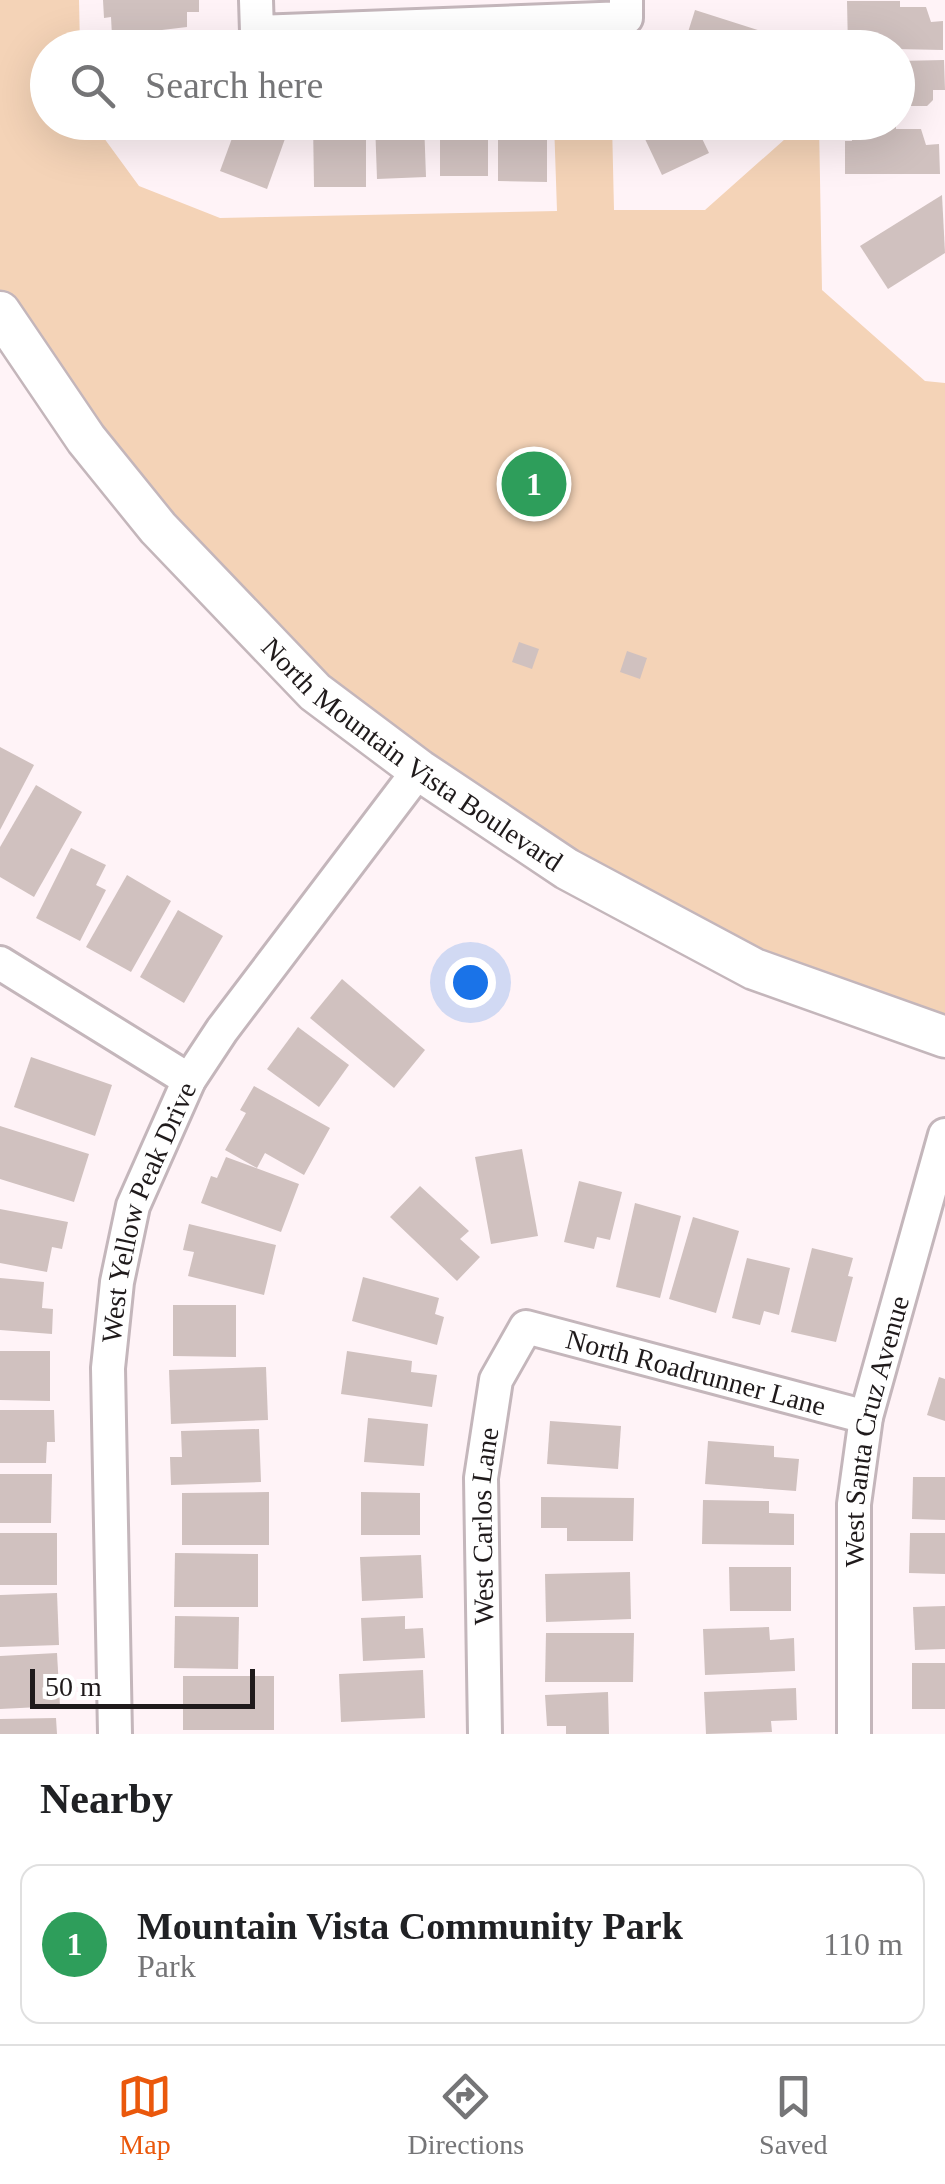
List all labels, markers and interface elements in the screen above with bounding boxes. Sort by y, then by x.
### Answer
search box [30,30,915,140]
icon: search [65,58,120,113]
text: Search here [145,64,323,106]
pin: 1 [502,446,566,522]
street label: North Mountain Vista Boulevard [256,632,568,878]
your location [445,957,496,1008]
street label: West Yellow Peak Drive [96,1077,202,1344]
street label: West Santa Cruz Avenue [839,1292,915,1567]
street label: North Roadrunner Lane [563,1323,829,1422]
street label: West Carlos Lane [465,1425,505,1625]
scale bar [30,1664,255,1708]
text: 50 m [45,1671,102,1702]
text: Nearby [40,1776,173,1822]
text: Mountain Vista Community Park [137,1905,683,1947]
text: 1 [67,1926,83,1962]
text: 110 m [823,1926,903,1962]
text: Park [137,1948,196,1984]
tab: Map [117,2069,172,2161]
tab: Directions [407,2069,524,2161]
tab: Saved [759,2069,828,2161]

